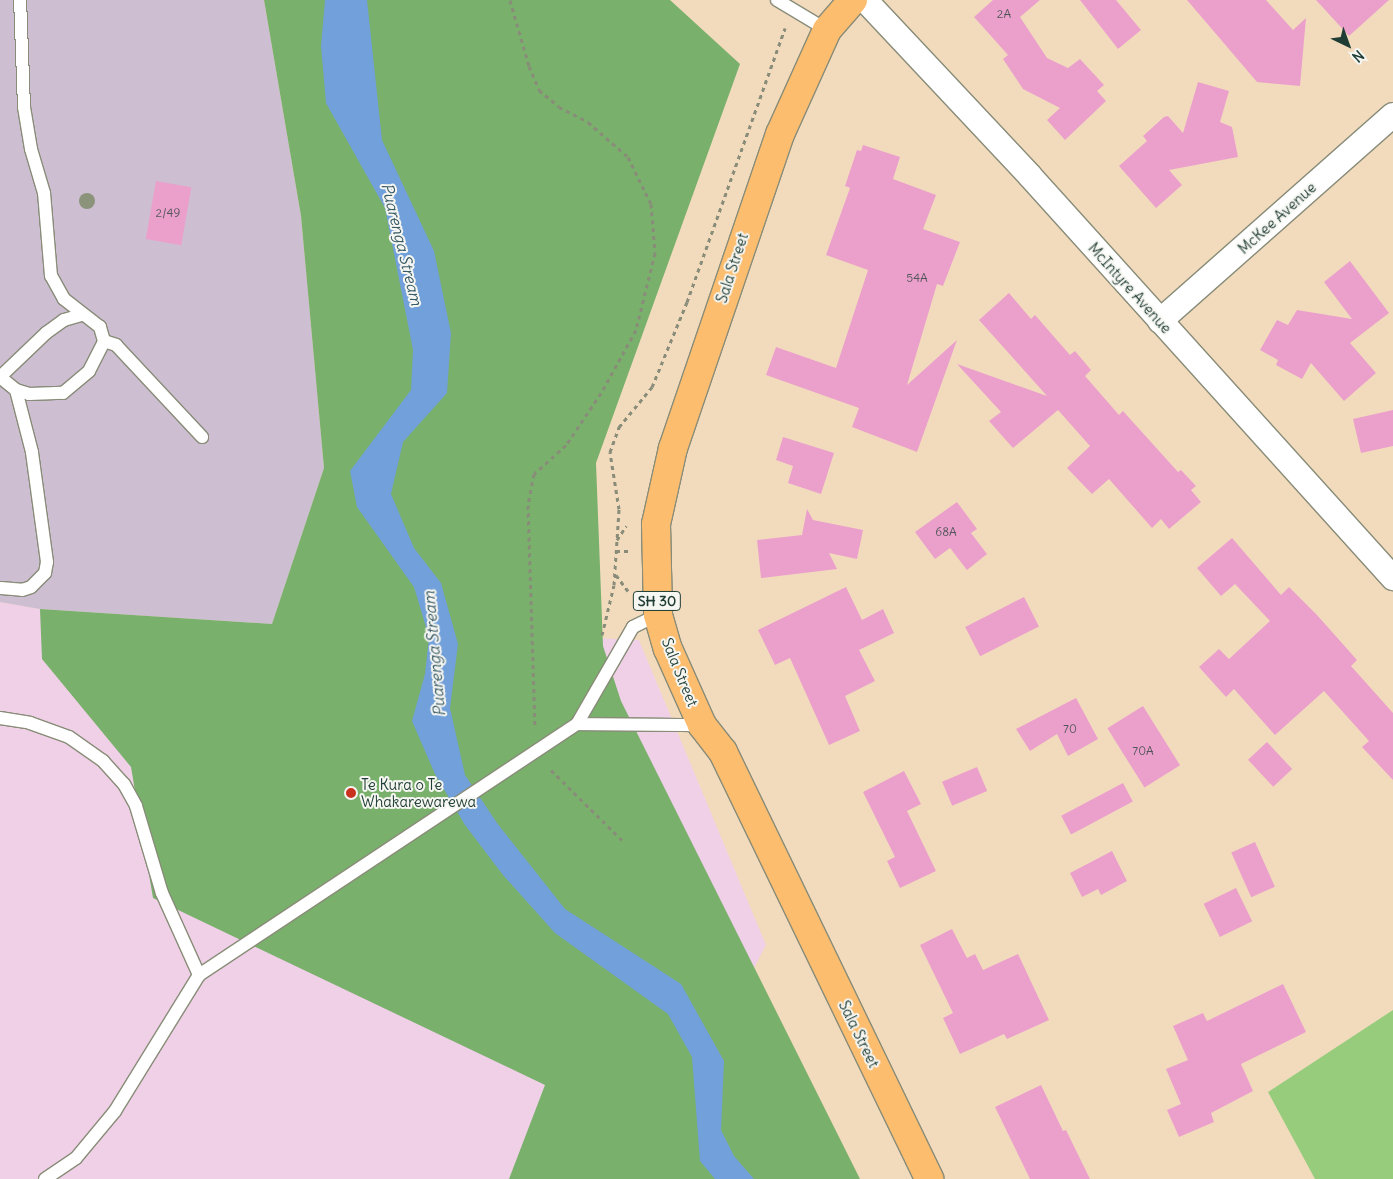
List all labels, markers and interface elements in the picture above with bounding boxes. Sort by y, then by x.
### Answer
house number: 2A [997,7,1011,21]
north arrow [1323,20,1373,70]
text: N [1348,46,1368,66]
street label: McKee Avenue [1234,178,1320,258]
water label: Puarenga Stream [377,181,427,307]
house number: 2/49 [156,206,180,220]
street label: Sala Street [712,231,752,305]
street label: McIntyre Avenue [1085,239,1175,337]
house number: 54A [906,271,928,285]
house number: 68A [935,525,957,539]
road number: SH 30 [632,590,682,612]
water label: Puarenga Stream [419,591,449,717]
street label: Sala Street [658,635,702,709]
house number: 70 [1063,722,1077,736]
house number: 70A [1132,744,1154,758]
place label: Te Kura o Te Whakarewarewa [361,775,476,810]
marker: Te Kura o Te Whakarewarewa [345,787,357,799]
street label: Sala Street [835,998,883,1070]

